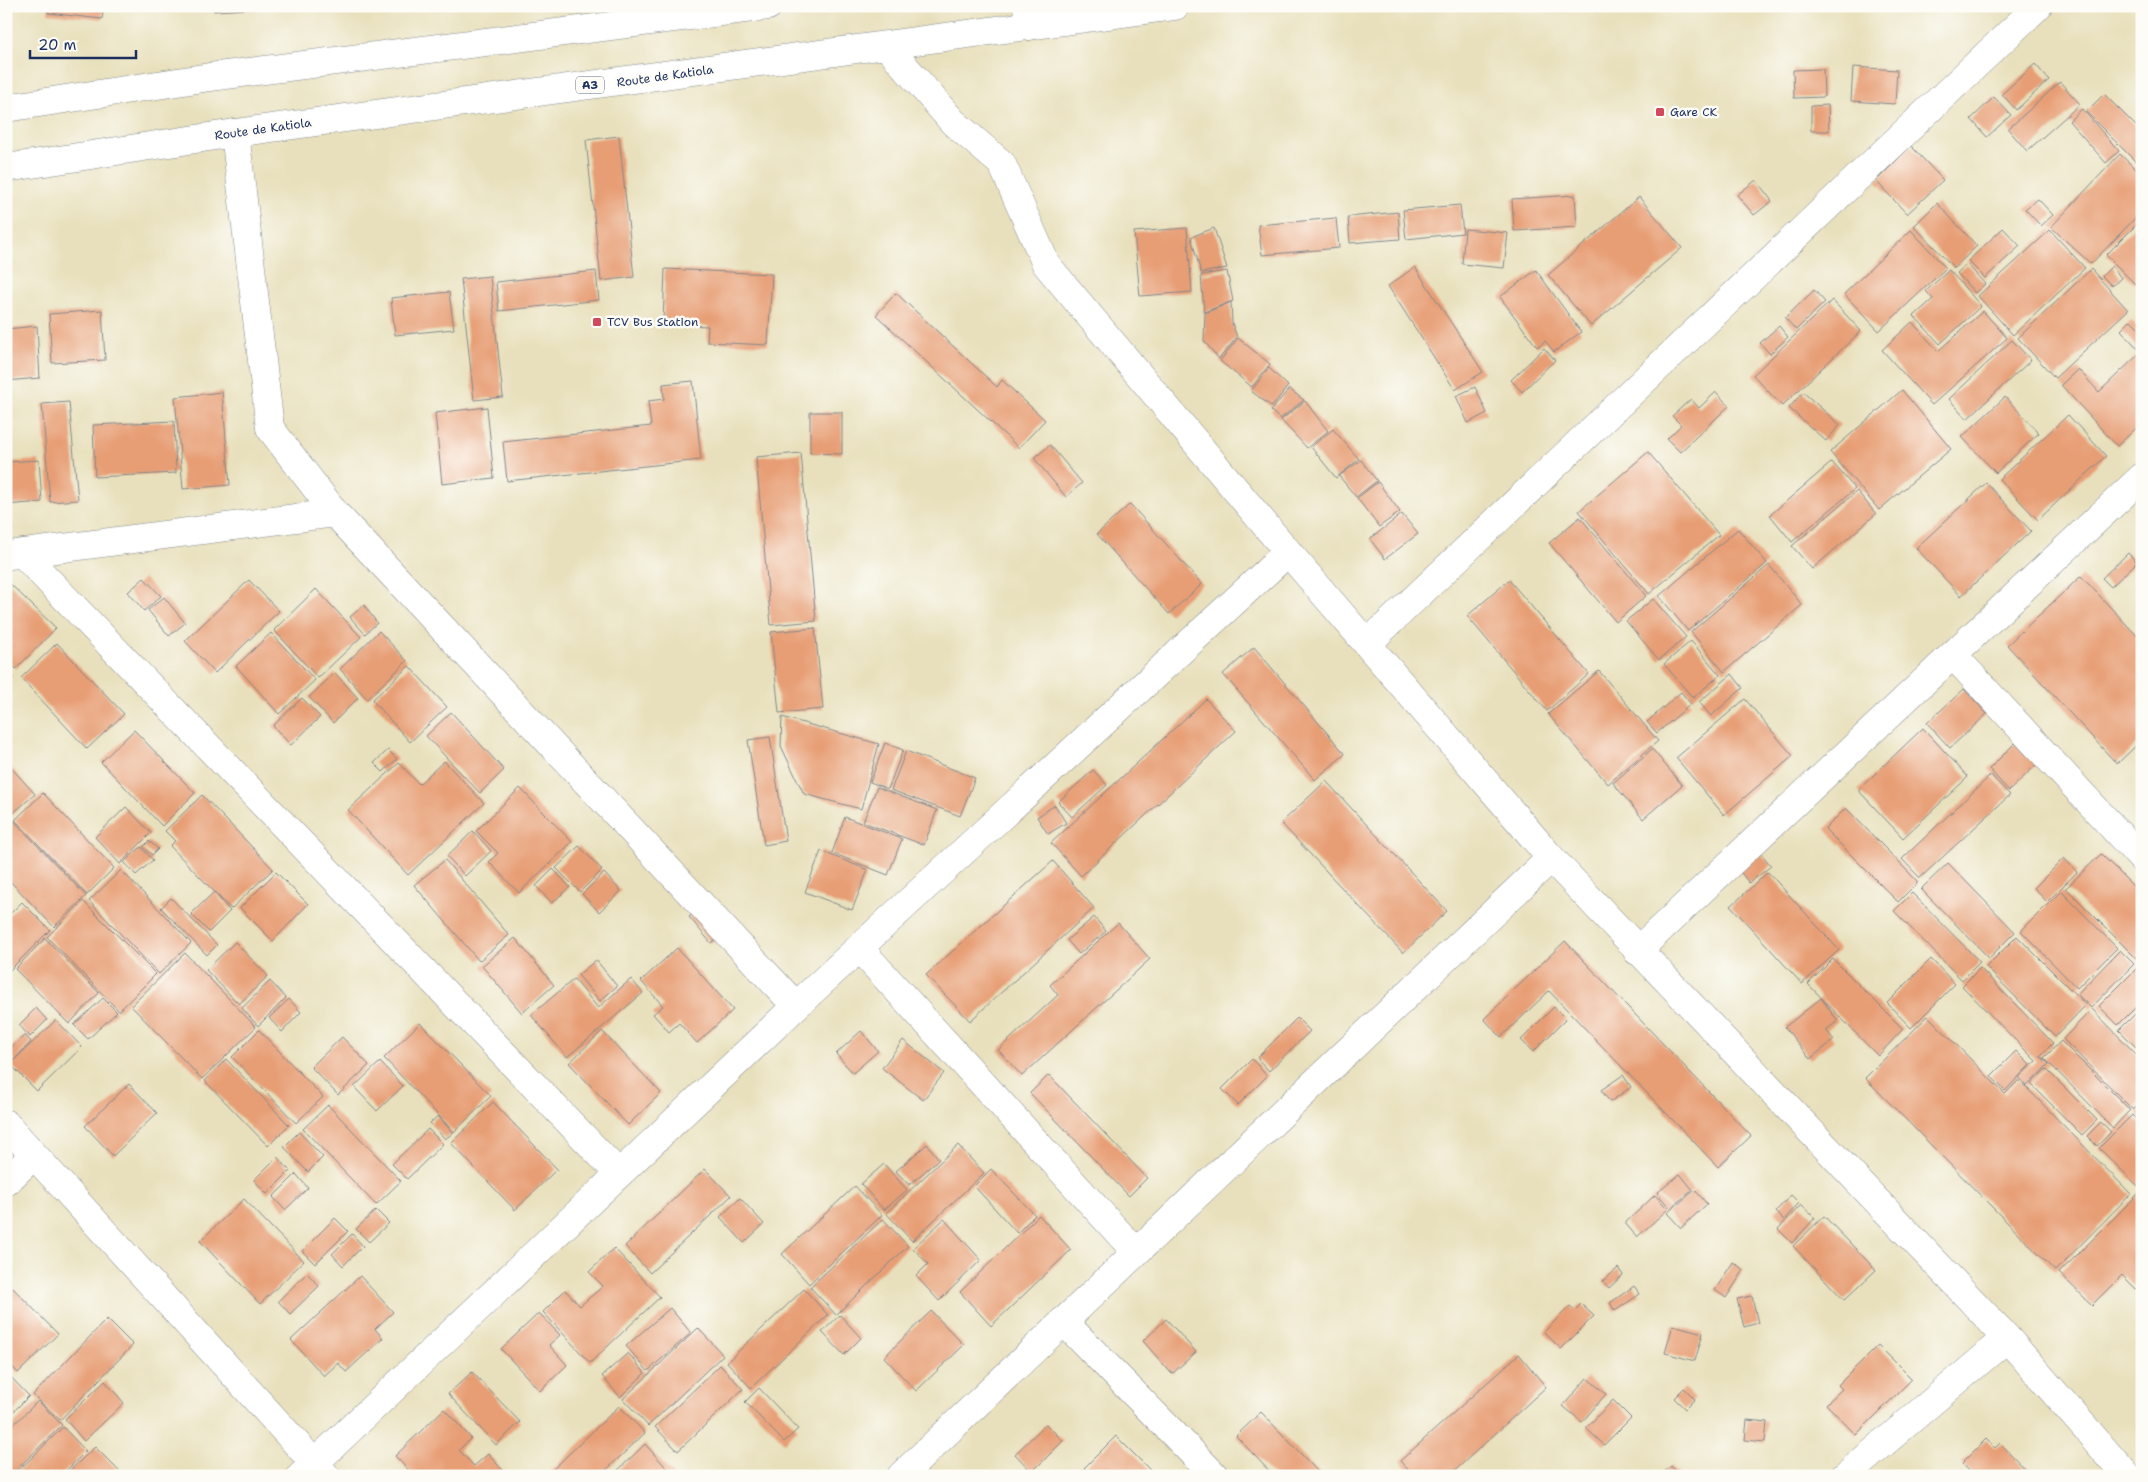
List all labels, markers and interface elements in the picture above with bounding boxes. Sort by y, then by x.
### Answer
scale bar [30,28,136,60]
text: 20 m [38,35,77,55]
street label: Route de Katiola [616,61,715,91]
road number: A3 [576,76,604,94]
place label: Gare CK [1670,104,1718,120]
marker: Gare CK [1654,106,1666,118]
street label: Route de Katiola [214,114,313,144]
place label: TCV Bus Station [607,314,698,330]
marker: TCV Bus Station [591,316,603,328]

